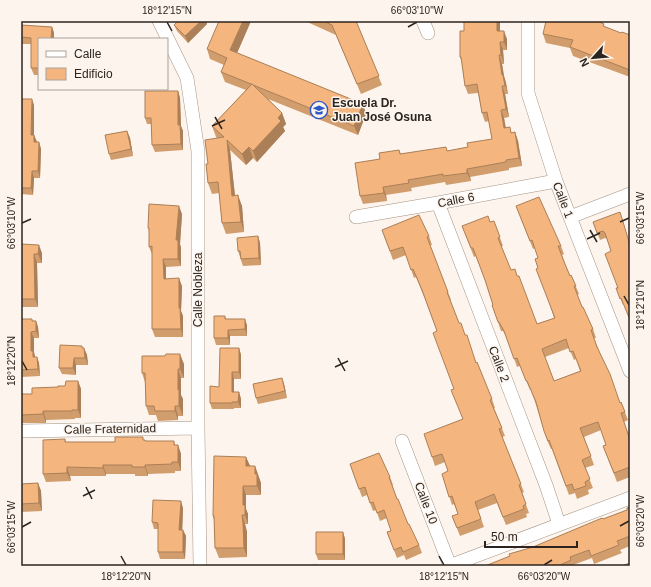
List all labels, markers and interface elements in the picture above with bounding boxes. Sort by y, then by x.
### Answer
text: 18°12'15"N [142,5,192,16]
text: 66°03'10"W [391,5,444,16]
legend [38,38,168,90]
north arrow [573,38,613,78]
text: Calle [74,47,102,61]
text: N [577,56,591,69]
text: Edificio [74,67,113,81]
place label: Escuela Dr. Juan José Osuna [332,96,432,124]
school or university icon: Escuela Dr. Juan José Osuna [309,100,329,120]
street label: Calle 1 [550,180,576,220]
street label: Calle 6 [436,190,476,210]
text: 66°03'15"W [635,191,646,244]
text: 66°03'10"W [6,196,17,249]
street label: Calle Nobleza [191,252,205,327]
text: 18°12'10"N [635,280,646,330]
text: 18°12'20"N [6,336,17,386]
street label: Calle 2 [486,344,512,384]
street label: Calle Fraternidad [64,421,156,437]
street label: Calle 10 [412,480,441,526]
text: 66°03'20"W [635,494,646,547]
text: 66°03'15"W [6,500,17,553]
scale bar [485,523,577,549]
text: 50 m [491,530,518,544]
text: 18°12'20"N [101,571,151,582]
text: 18°12'15"N [419,571,469,582]
text: 66°03'20"W [518,571,571,582]

